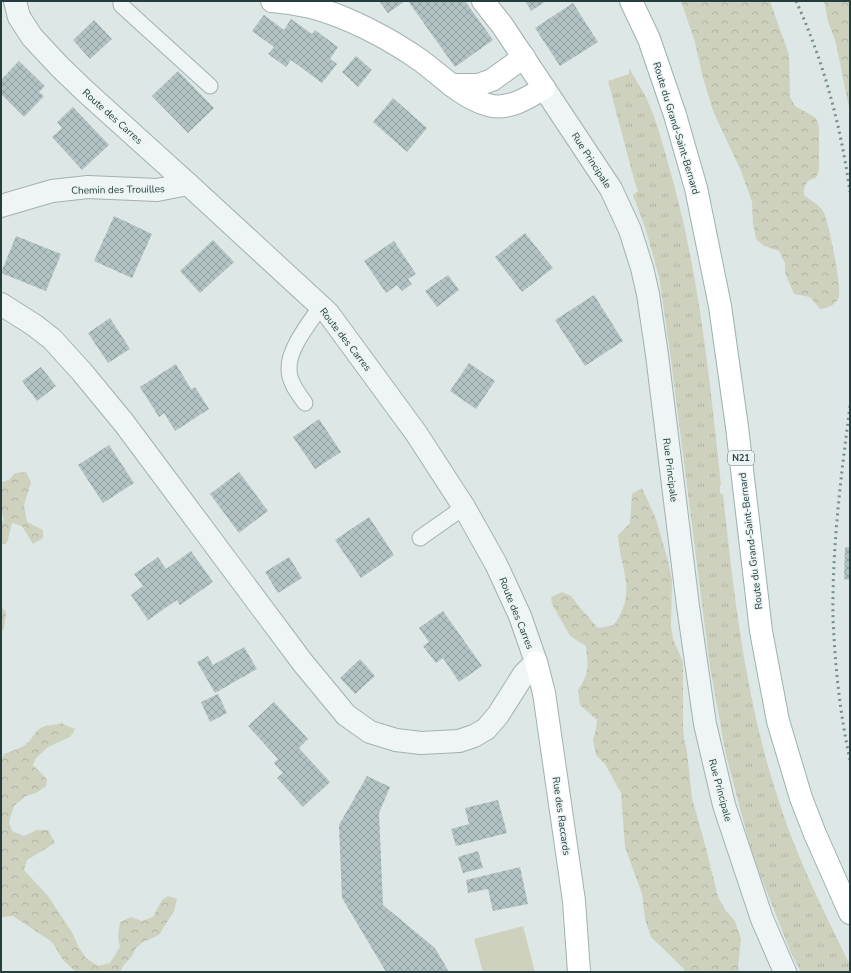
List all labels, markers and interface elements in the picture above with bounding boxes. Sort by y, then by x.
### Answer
street label: Route du Grand-Saint-Bernard [649,60,703,196]
street label: Route des Carres [79,86,146,148]
street label: Rue Principale [568,130,615,191]
street label: Chemin des Trouilles [71,182,165,198]
street label: Route des Carres [316,305,374,374]
street label: Rue Principale [659,437,681,503]
road number: N21 [728,451,754,465]
street label: Route du Grand-Saint-Bernard [736,471,766,610]
street label: Route des Carres [495,575,537,652]
street label: Rue Principale [705,757,735,823]
street label: Rue des Raccards [549,776,573,857]

